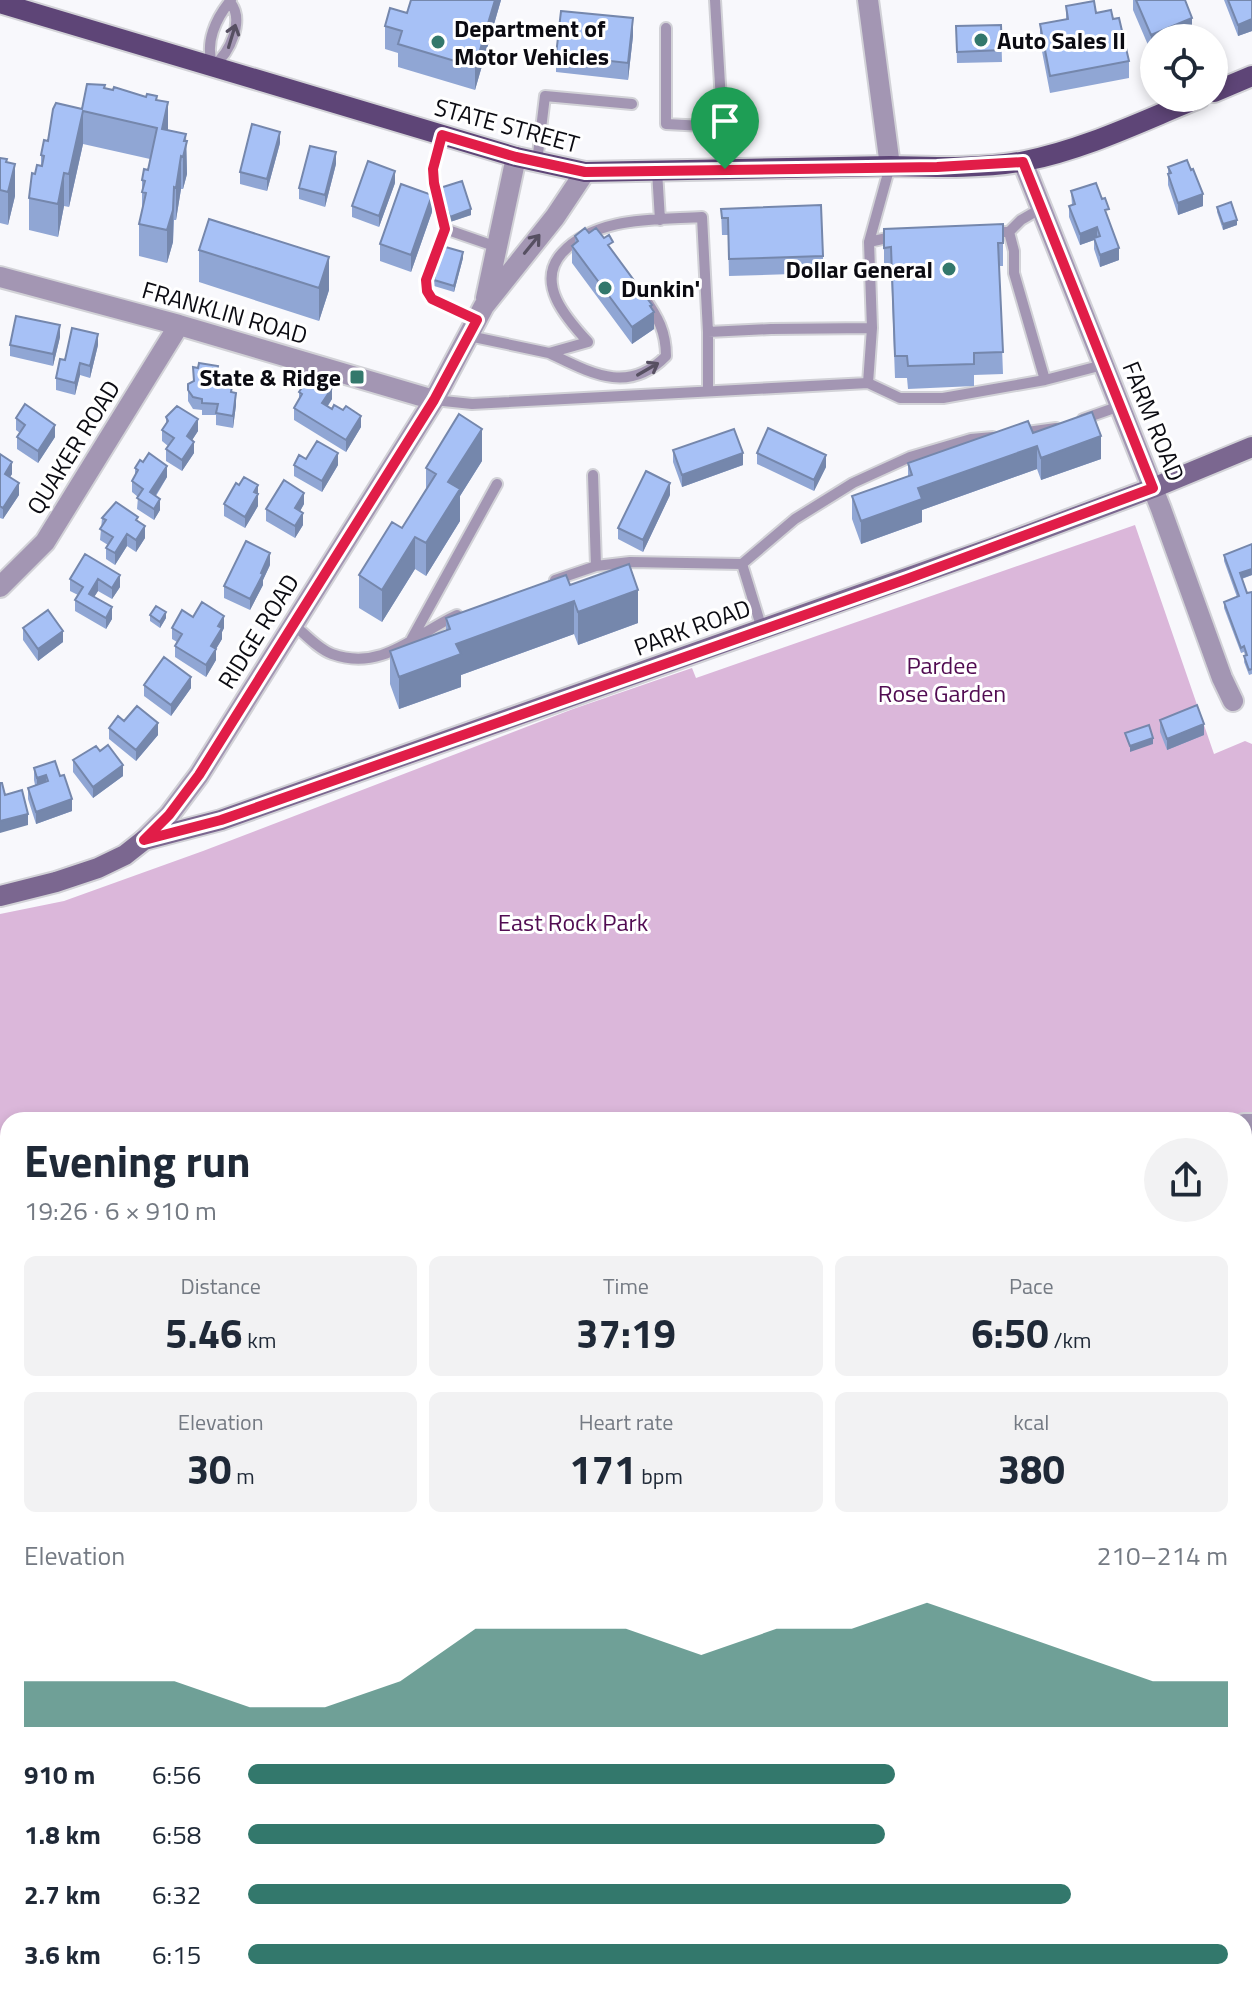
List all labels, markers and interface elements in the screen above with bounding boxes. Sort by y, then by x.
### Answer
place label: Department of Motor Vehicles [454,10,609,74]
place label: Auto Sales II [997,22,1126,58]
one-way arrow [225,23,240,49]
map controls [1140,24,1228,112]
button: locate [1140,24,1228,112]
marker: Auto Sales II [972,31,990,49]
marker: Department of Motor Vehicles [429,33,447,51]
pin [691,87,759,169]
street label: STATE STREET [431,88,584,162]
icon: arrive [703,99,747,143]
one-way arrow [523,235,541,255]
place label: Dollar General [785,251,933,287]
marker: Dollar General [940,260,958,278]
place label: Dunkin' [621,270,700,306]
street label: FRANKLIN ROAD [138,271,312,353]
marker: Dunkin' [596,279,614,297]
street label: FARM ROAD [1114,356,1194,486]
place label: State & Ridge [199,359,341,395]
one-way arrow [636,361,659,377]
marker: State & Ridge [348,368,366,386]
street label: QUAKER ROAD [17,373,129,521]
street label: RIDGE ROAD [208,566,308,696]
street label: PARK ROAD [629,589,755,665]
park label: Pardee Rose Garden [878,647,1006,711]
park label: East Rock Park [498,904,649,940]
text: Evening run [24,1127,251,1194]
button: share [1144,1138,1228,1222]
text: 19:26 · 6 × 910 m [24,1191,217,1230]
text: Distance [180,1269,261,1303]
text: Time [603,1269,649,1303]
text: Pace [1009,1269,1054,1303]
text: 5.46 [165,1303,243,1364]
text: 37:19 [576,1303,676,1364]
text: 6:50 [971,1303,1049,1364]
text: km [243,1323,276,1357]
text: /km [1049,1323,1091,1357]
text: Elevation [178,1405,263,1439]
text: Heart rate [579,1405,673,1439]
text: kcal [1013,1405,1049,1439]
text: 30 [187,1439,231,1500]
text: 171 [569,1439,636,1500]
text: 380 [998,1439,1065,1500]
text: m [231,1459,255,1493]
text: bpm [636,1459,683,1493]
text: Elevation [24,1536,125,1575]
text: 210–214 m [1097,1536,1228,1575]
text: 910 m [24,1755,95,1794]
text: 6:56 [152,1755,201,1794]
text: 1.8 km [24,1815,101,1854]
text: 6:58 [152,1815,201,1854]
text: 2.7 km [24,1875,101,1914]
text: 6:32 [152,1875,201,1914]
text: 3.6 km [24,1935,101,1974]
text: 6:15 [152,1935,201,1974]

